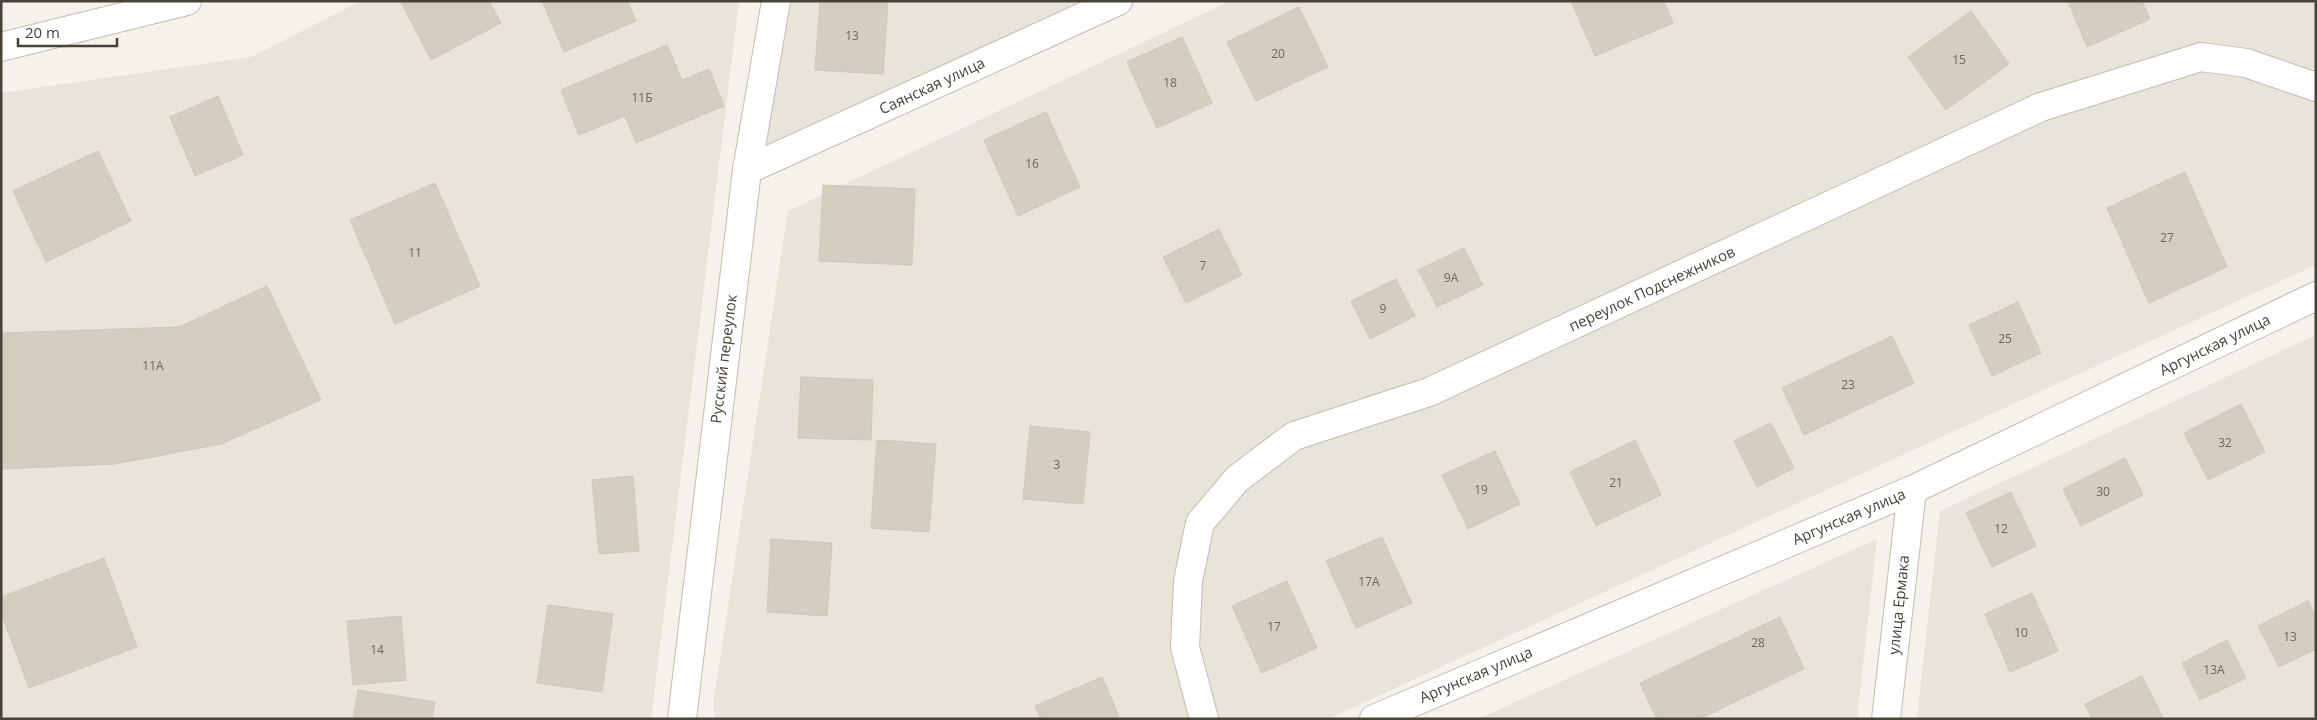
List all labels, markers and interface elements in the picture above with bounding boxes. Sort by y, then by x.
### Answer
scale bar [18,15,116,47]
text: 20 m [25,22,60,42]
house number: 13 [845,27,859,44]
house number: 20 [1271,45,1285,62]
house number: 15 [1952,51,1966,68]
street label: Саянская улица [876,52,988,118]
house number: 18 [1163,74,1177,91]
house number: 11Б [631,89,653,106]
house number: 16 [1025,155,1039,172]
house number: 27 [2160,229,2174,246]
street label: переулок Подснежников [1565,241,1738,335]
house number: 11 [408,244,422,261]
house number: 7 [1200,257,1207,274]
house number: 9А [1444,269,1459,286]
street label: Русский переулок [705,293,741,425]
house number: 9 [1380,300,1387,317]
street label: Аргунская улица [2156,309,2273,380]
house number: 25 [1998,330,2012,347]
house number: 11А [142,357,164,374]
house number: 23 [1841,376,1855,393]
house number: 32 [2218,434,2232,451]
house number: 3 [1054,456,1061,473]
house number: 21 [1609,474,1623,491]
house number: 19 [1474,481,1488,498]
street label: Аргунская улица [1789,483,1908,549]
house number: 30 [2096,483,2110,500]
house number: 12 [1994,520,2008,537]
street label: улица Ермака [1883,554,1913,656]
house number: 17А [1358,573,1380,590]
house number: 17 [1267,618,1281,635]
house number: 10 [2014,624,2028,641]
house number: 13 [2283,628,2297,645]
house number: 28 [1751,634,1765,651]
house number: 14 [370,641,384,658]
street label: Аргунская улица [1416,641,1535,707]
house number: 13А [2203,661,2225,678]

